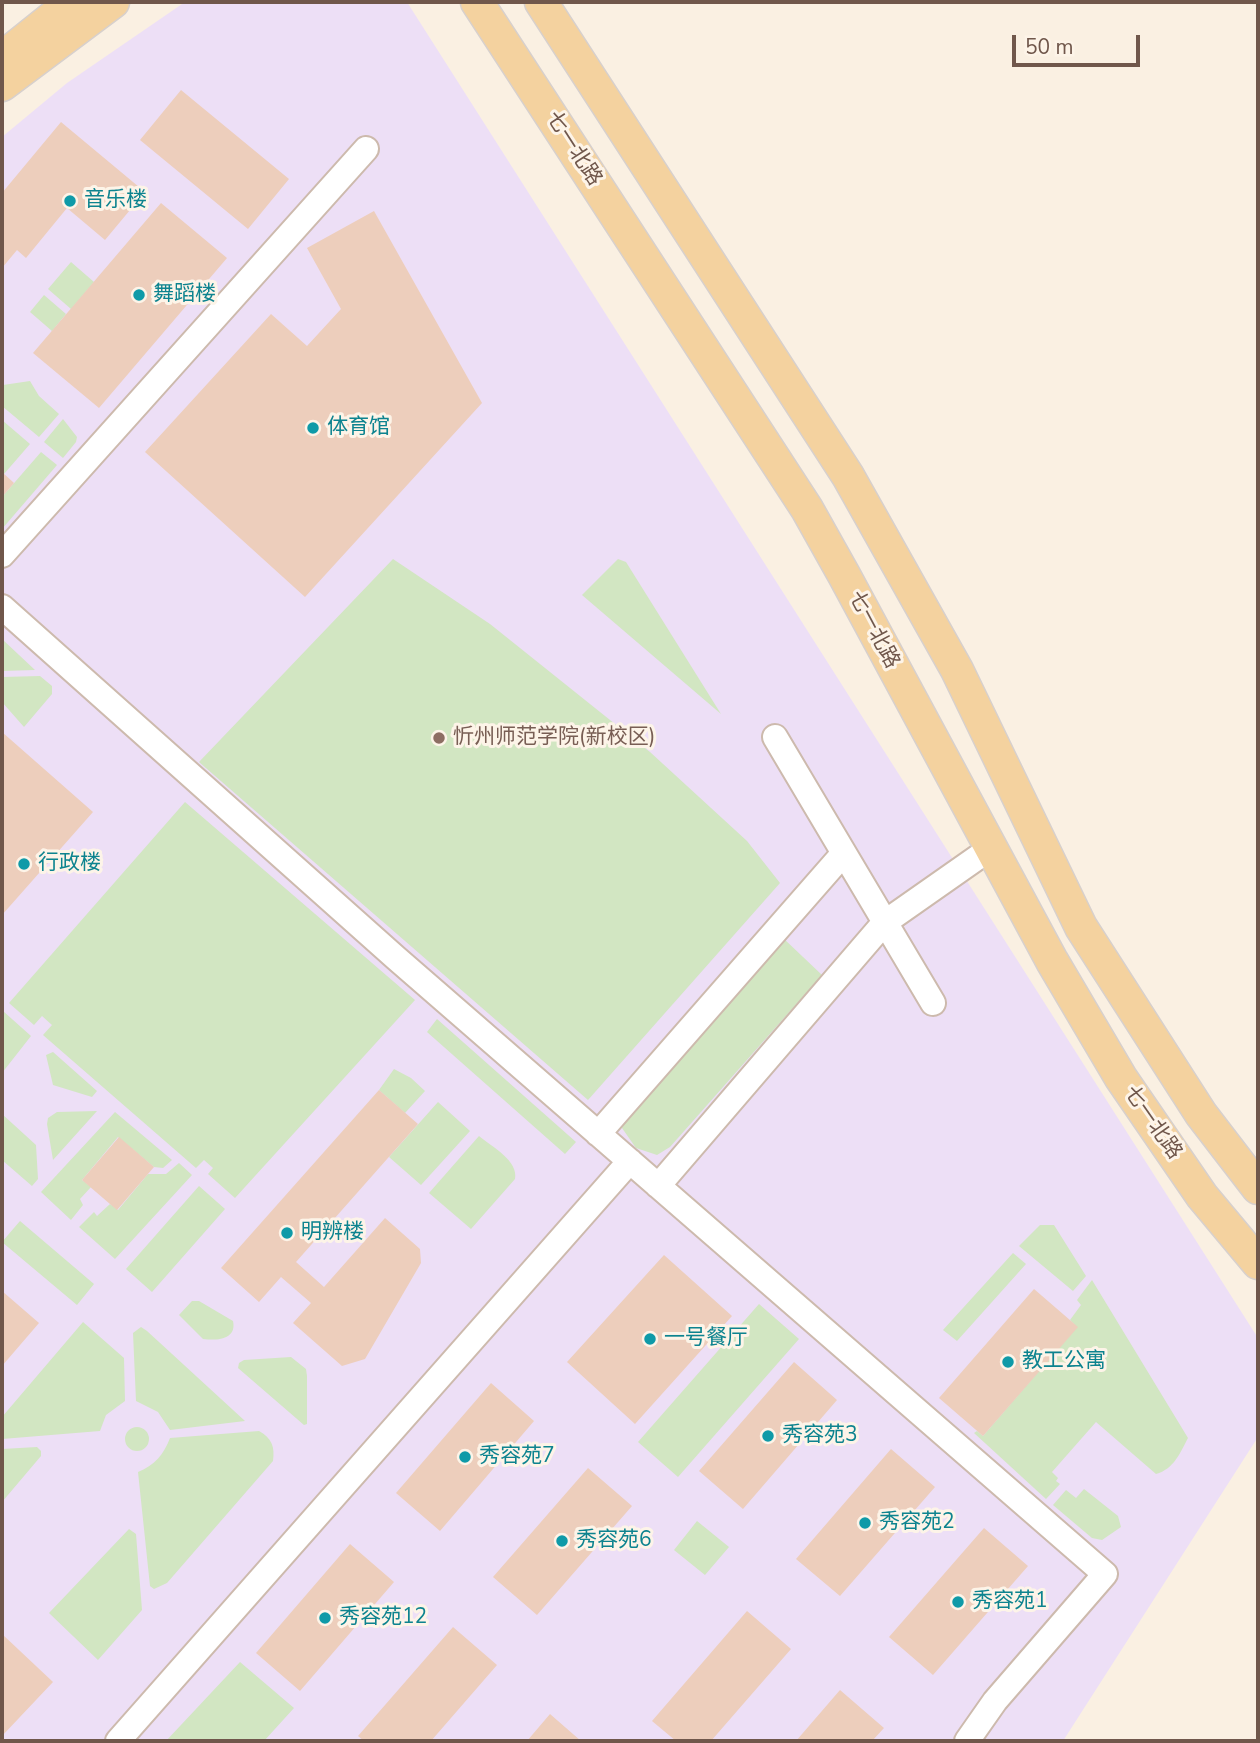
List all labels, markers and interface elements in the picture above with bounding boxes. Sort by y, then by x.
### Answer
scale bar [1015,21,1143,65]
text: 50 m [1025,33,1074,61]
street label: 七一北路 [540,107,606,191]
place label: 音乐楼 [84,188,147,214]
marker: 音乐楼 [62,193,78,209]
place label: 舞蹈楼 [153,282,216,308]
marker: 舞蹈楼 [131,287,147,303]
place label: 体育馆 [327,415,390,441]
marker: 体育馆 [305,420,321,436]
street label: 七一北路 [842,587,904,673]
place label: 忻州师范学院(新校区) [453,725,655,751]
marker: 忻州师范学院(新校区) [431,730,447,746]
place label: 行政楼 [38,851,101,877]
marker: 行政楼 [16,856,32,872]
street label: 七一北路 [1118,1081,1186,1165]
place label: 明辨楼 [301,1220,364,1246]
marker: 明辨楼 [279,1225,295,1241]
place label: 一号餐厅 [664,1326,748,1352]
marker: 一号餐厅 [642,1331,658,1347]
place label: 教工公寓 [1022,1349,1106,1375]
marker: 教工公寓 [1000,1354,1016,1370]
place label: 秀容苑3 [782,1423,858,1449]
marker: 秀容苑3 [760,1428,776,1444]
place label: 秀容苑7 [479,1444,555,1470]
marker: 秀容苑7 [457,1449,473,1465]
place label: 秀容苑2 [879,1510,955,1536]
marker: 秀容苑2 [857,1515,873,1531]
place label: 秀容苑6 [576,1528,652,1554]
marker: 秀容苑6 [554,1533,570,1549]
place label: 秀容苑1 [972,1589,1048,1615]
marker: 秀容苑1 [950,1594,966,1610]
place label: 秀容苑12 [339,1605,427,1631]
marker: 秀容苑12 [317,1610,333,1626]

